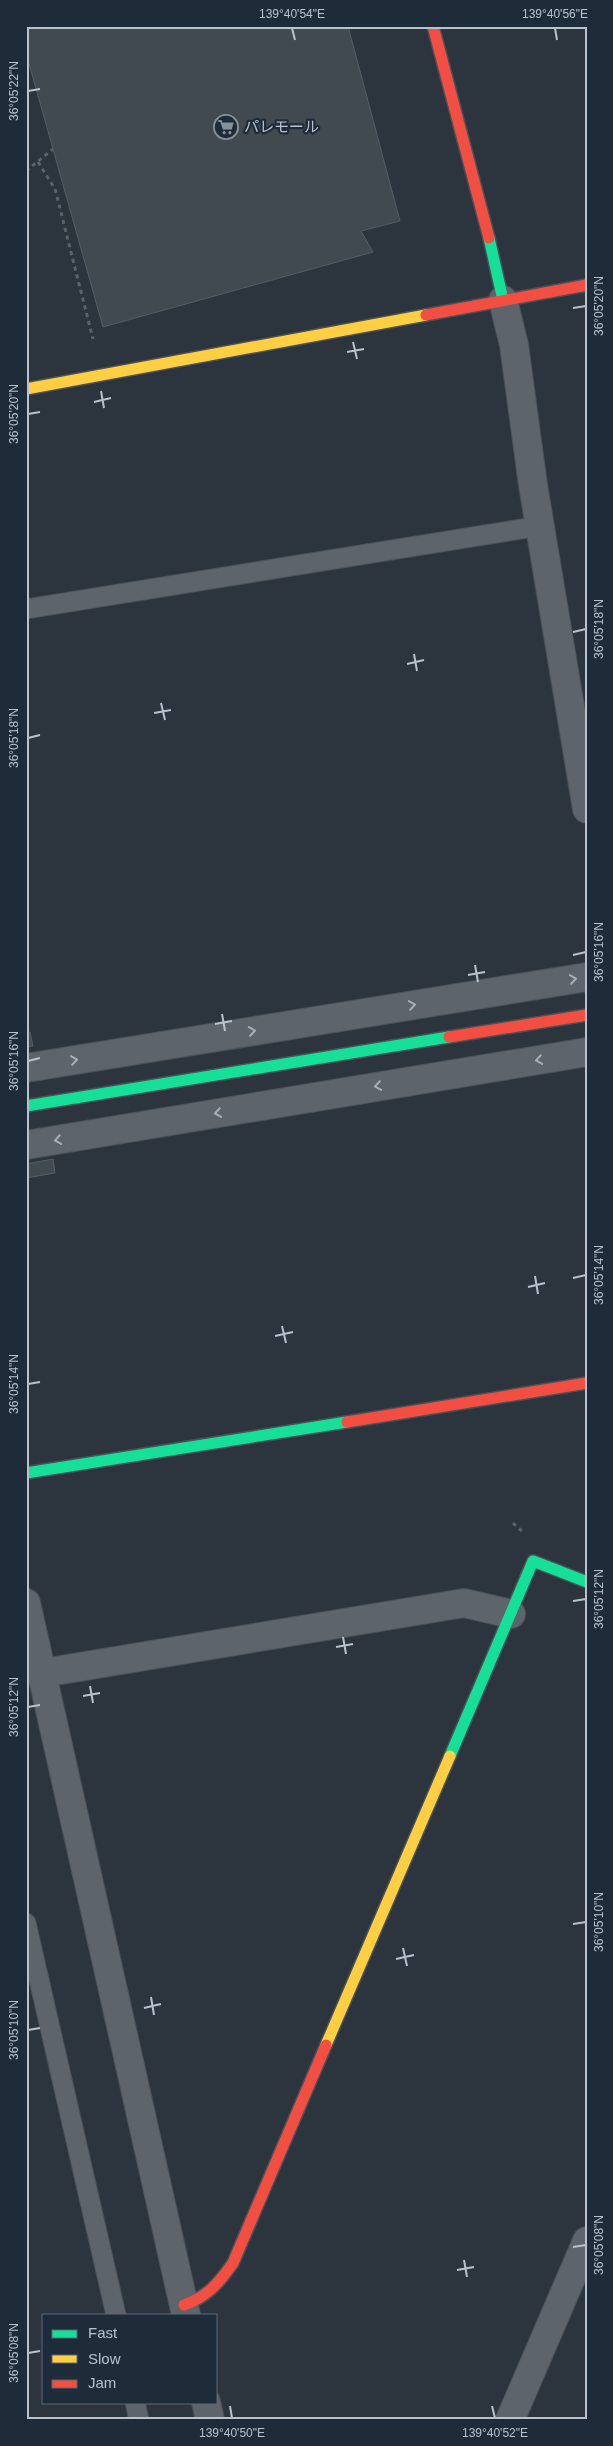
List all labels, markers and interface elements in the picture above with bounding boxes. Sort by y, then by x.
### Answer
text: 139°40'54"E [259,7,325,21]
text: 139°40'56"E [522,7,588,21]
text: 36°05'22"N [7,61,21,121]
supermarket icon: パレモール [213,114,239,140]
place label: パレモール [244,118,319,135]
text: 36°05'20"N [592,276,606,336]
text: 36°05'20"N [7,384,21,444]
text: 36°05'18"N [592,599,606,659]
text: 36°05'18"N [7,708,21,768]
text: 36°05'16"N [592,922,606,982]
one-way arrow [569,975,577,985]
one-way arrow [408,1001,417,1011]
one-way arrow [248,1027,256,1037]
text: 36°05'16"N [7,1031,21,1091]
one-way arrow [534,1054,543,1064]
one-way arrow [70,1056,79,1066]
one-way arrow [374,1081,383,1091]
one-way arrow [214,1108,222,1118]
one-way arrow [53,1134,62,1144]
text: 36°05'14"N [592,1245,606,1305]
text: 36°05'14"N [7,1354,21,1414]
text: 36°05'12"N [592,1569,606,1629]
text: 36°05'12"N [7,1677,21,1737]
text: 36°05'10"N [592,1892,606,1952]
text: 36°05'10"N [7,2000,21,2060]
text: 36°05'08"N [592,2215,606,2275]
legend [42,2314,218,2404]
text: 36°05'08"N [7,2323,21,2383]
text: Fast [88,2324,118,2341]
text: Slow [88,2350,121,2367]
text: Jam [88,2374,116,2391]
text: 139°40'50"E [199,2426,265,2440]
text: 139°40'52"E [462,2426,528,2440]

